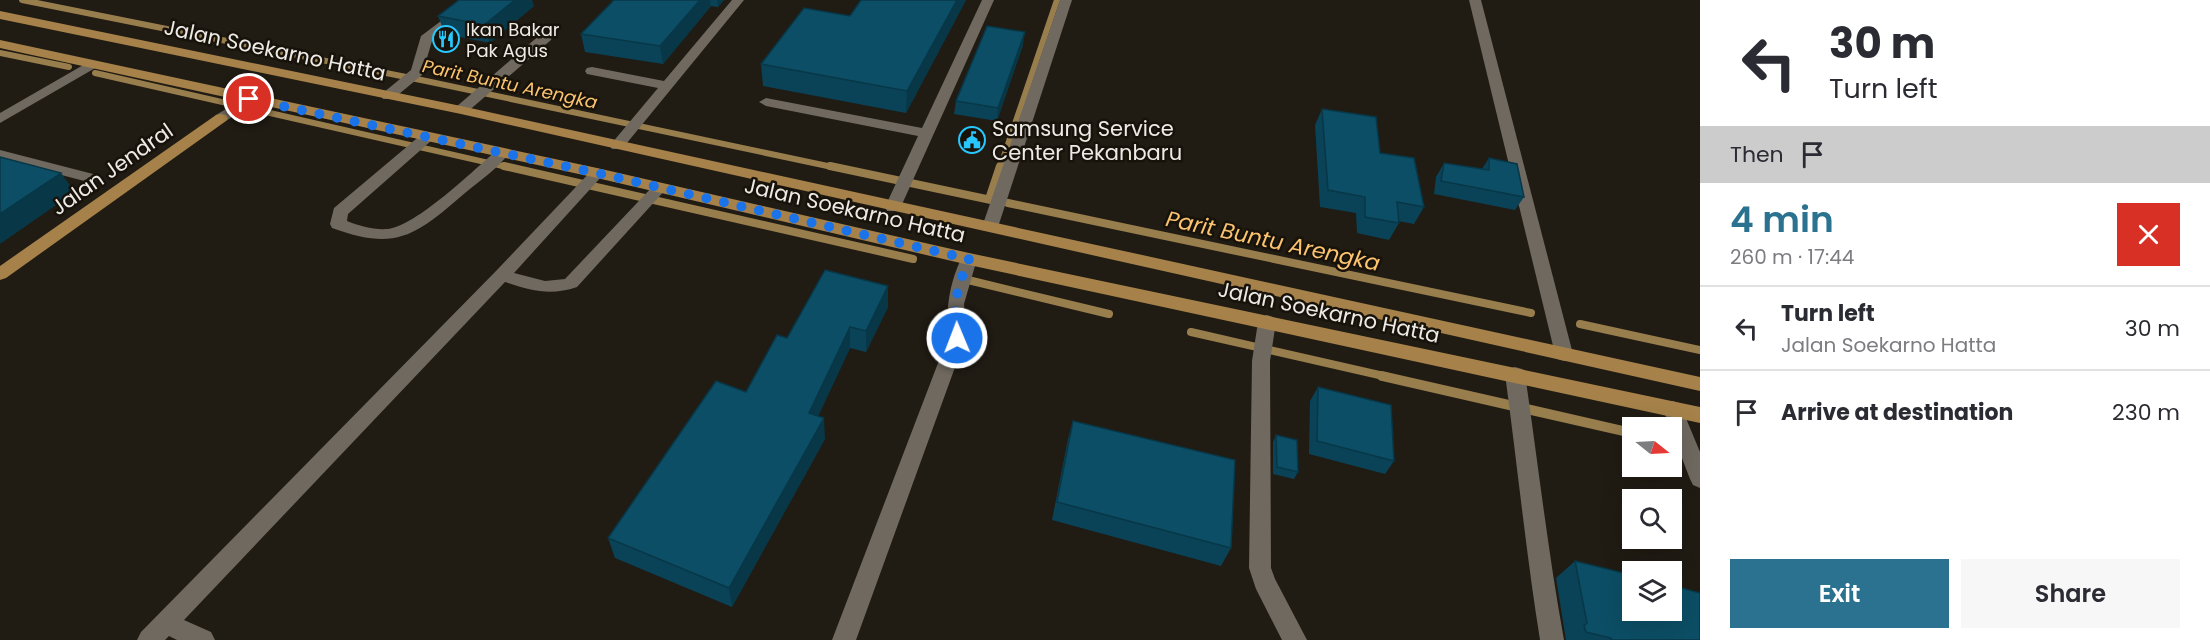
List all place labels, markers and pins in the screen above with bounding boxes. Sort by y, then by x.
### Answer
place label: Ikan Bakar Pak Agus [466,17,560,63]
restaurant icon: Ikan Bakar Pak Agus [431,24,461,54]
pin [223,73,274,124]
place label: Samsung Service Center Pekanbaru [992,114,1182,167]
public building icon: Samsung Service Center Pekanbaru [957,125,987,155]

